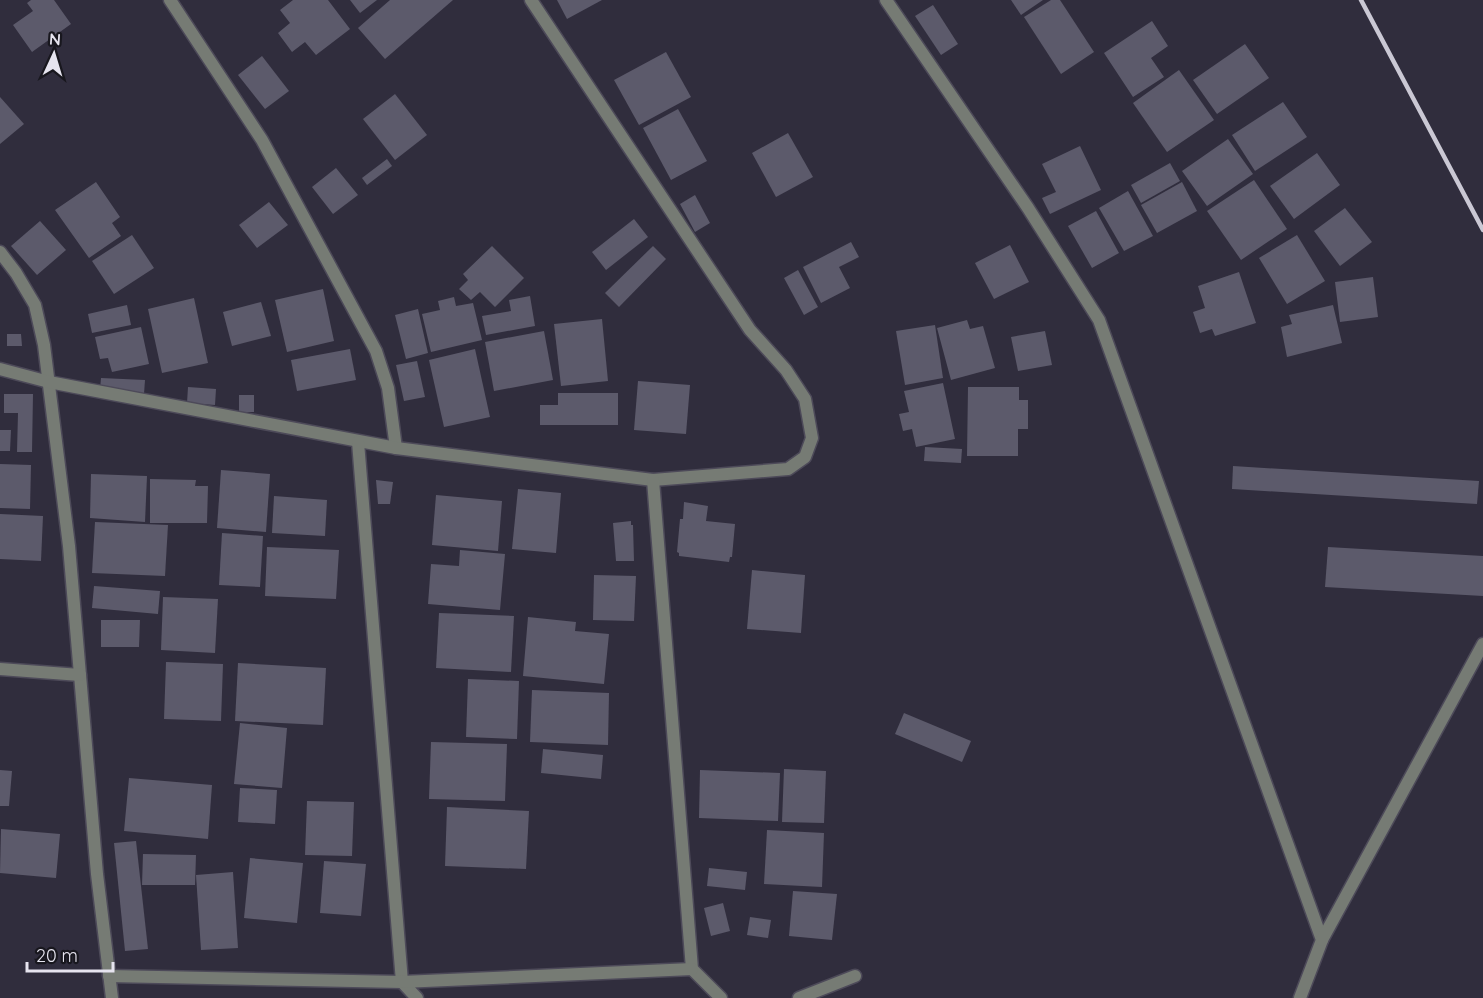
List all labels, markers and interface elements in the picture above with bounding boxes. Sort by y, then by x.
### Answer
north arrow [24,24,84,84]
text: N [48,29,62,49]
scale bar [27,935,112,973]
text: 20 m [36,944,78,967]

